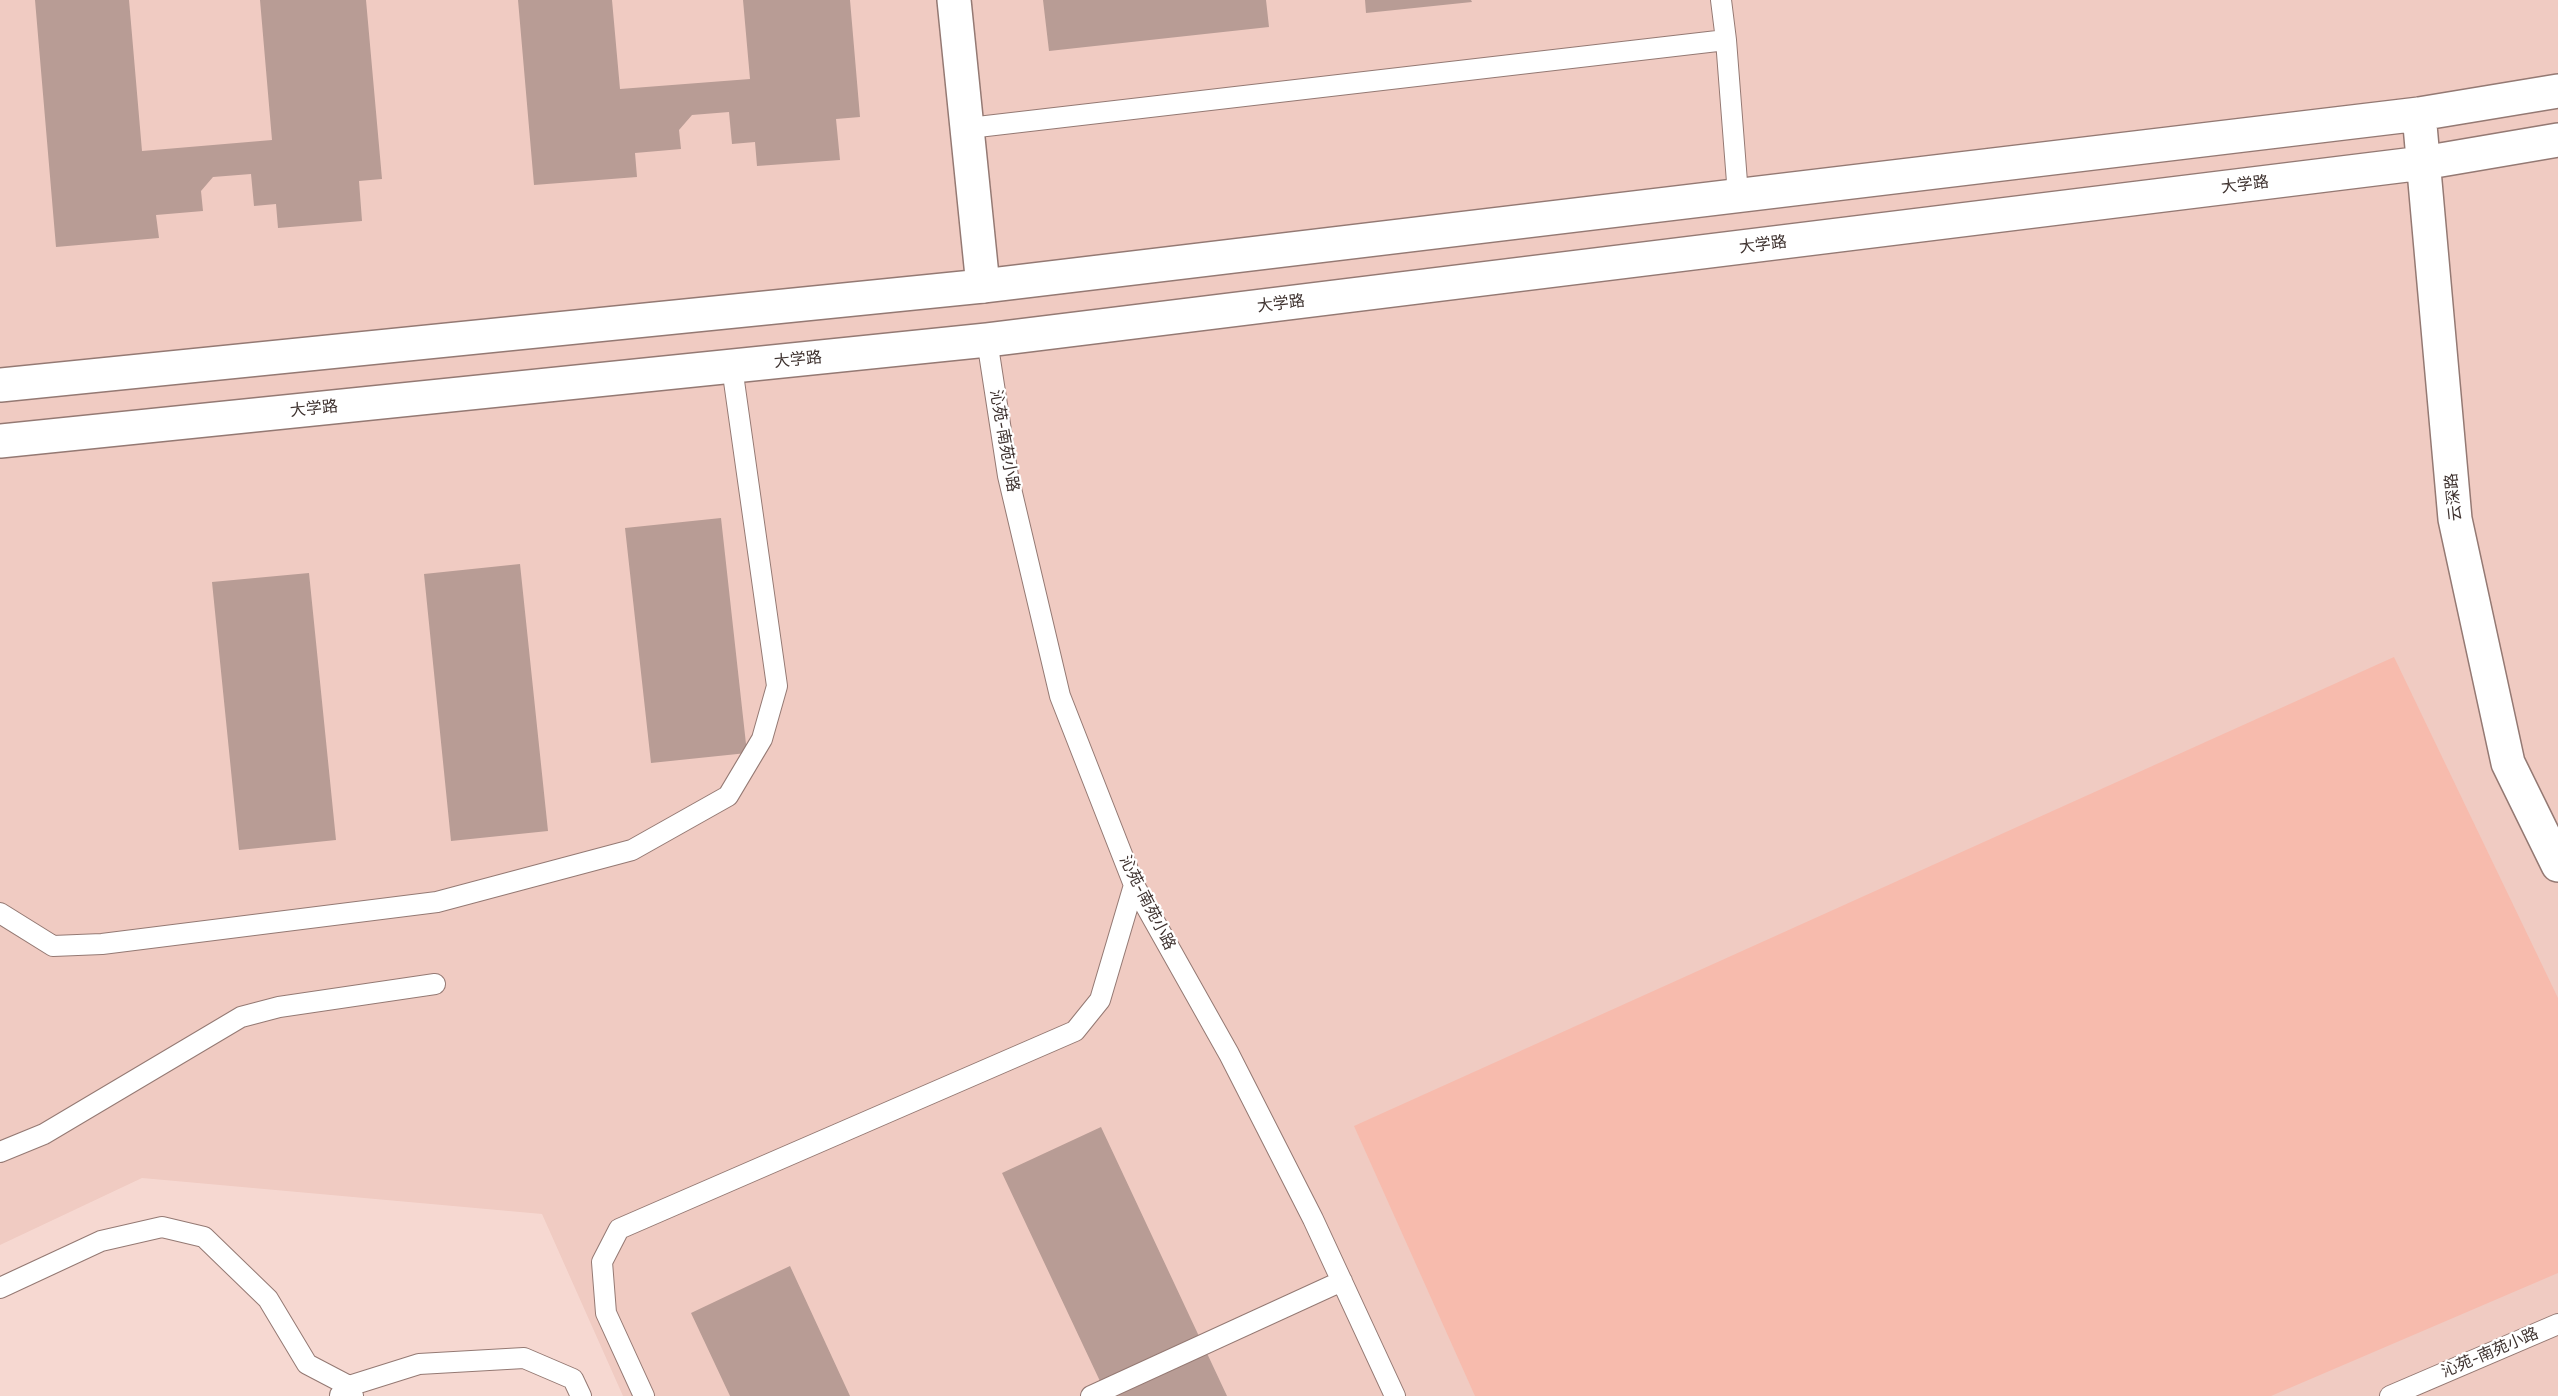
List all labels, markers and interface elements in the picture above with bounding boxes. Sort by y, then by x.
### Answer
street label: 大学路 [2220,173,2270,197]
street label: 大学路 [1738,233,1788,257]
street label: 大学路 [1256,292,1306,316]
street label: 大学路 [773,348,823,372]
street label: 沁苑-南苑小路 [986,388,1022,494]
street label: 大学路 [289,397,339,421]
street label: 云深路 [2442,472,2466,522]
street label: 沁苑-南苑小路 [1115,853,1179,953]
street label: 沁苑-南苑小路 [2439,1324,2541,1382]

